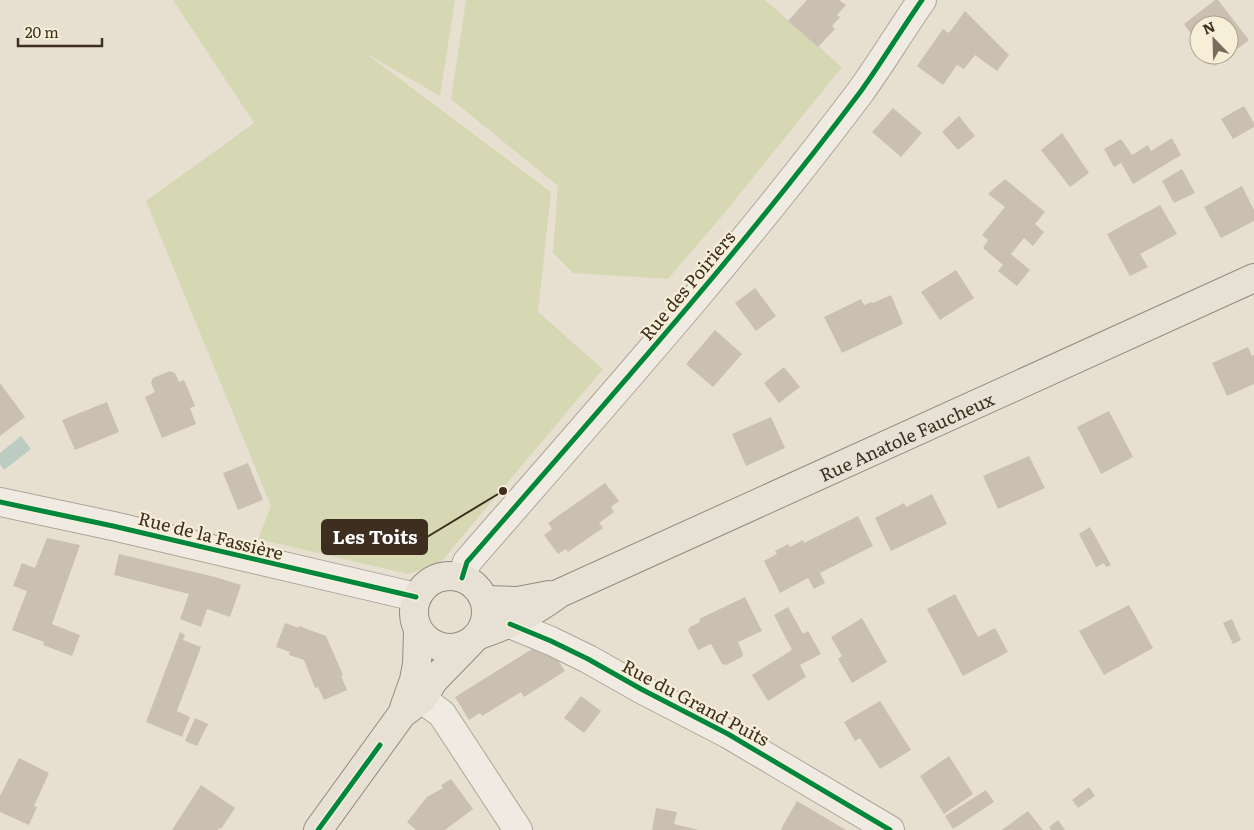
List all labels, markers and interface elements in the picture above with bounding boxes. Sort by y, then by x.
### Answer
scale bar [18,15,101,47]
north arrow [1189,15,1239,65]
text: N [1199,16,1218,39]
text: 20 m [25,20,59,43]
street label: Rue des Poiriers [633,224,741,346]
street label: Rue Anatole Faucheux [814,384,999,487]
street label: Rue de la Fassière [136,504,286,566]
callout: Les Toits [322,520,427,554]
text: Les Toits [332,522,418,550]
street label: Rue du Grand Puits [618,652,774,752]

